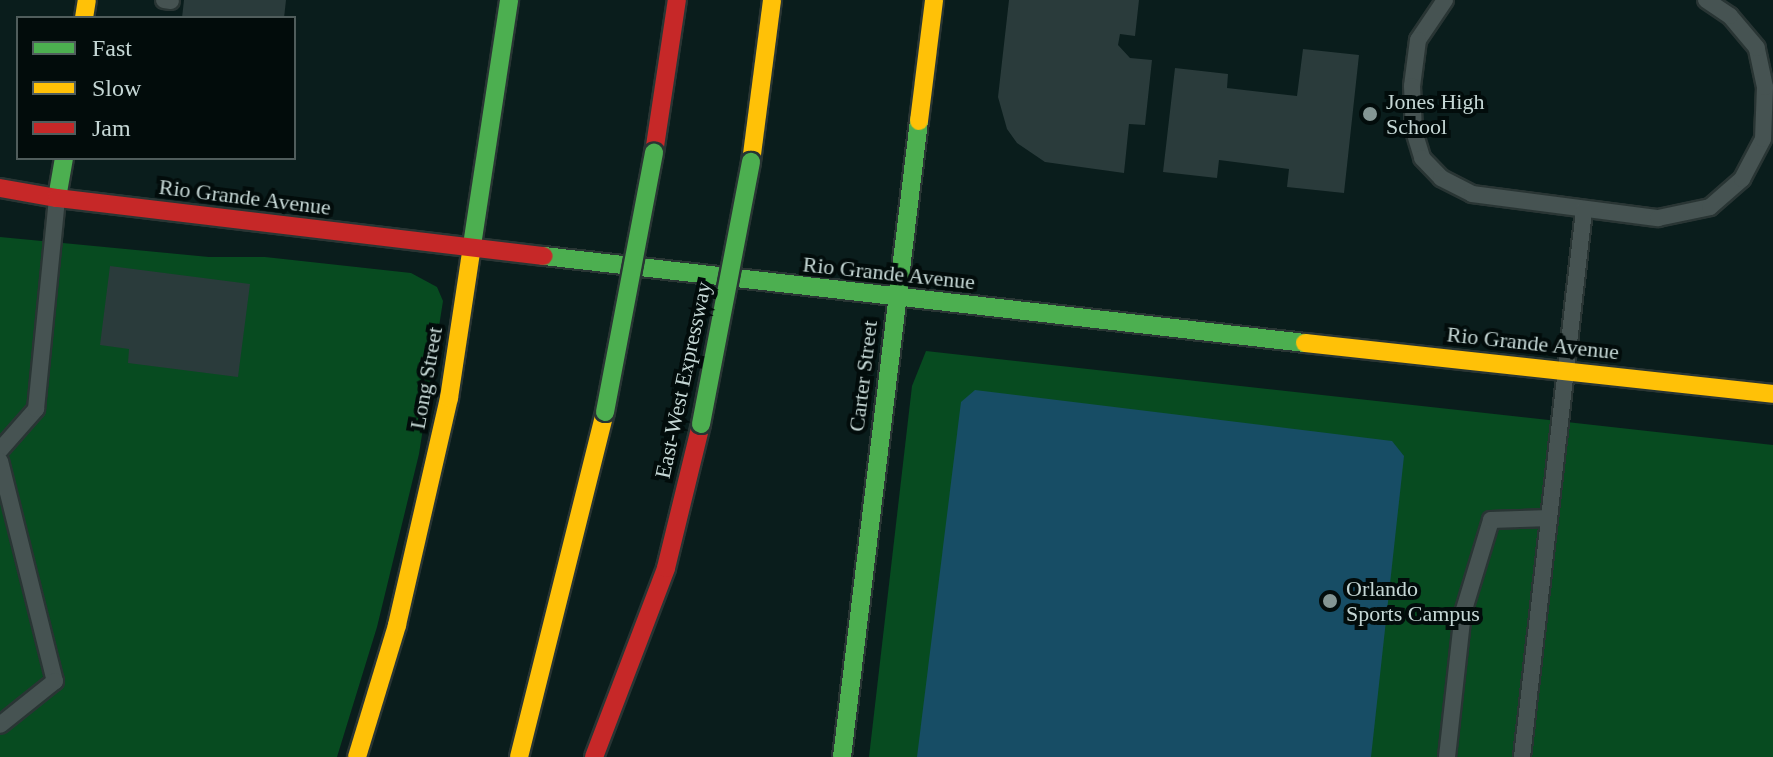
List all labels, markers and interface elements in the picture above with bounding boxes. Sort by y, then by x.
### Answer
legend [16,16,296,160]
text: Fast [92,35,132,61]
text: Slow [92,75,141,101]
place label: Jones High School [1386,88,1484,140]
marker: Jones High School [1361,105,1379,123]
text: Jam [92,115,131,141]
street label: Rio Grande Avenue [157,173,333,221]
street label: Rio Grande Avenue [801,251,977,295]
street label: East-West Expressway [649,279,717,481]
street label: Carter Street [843,319,883,433]
street label: Rio Grande Avenue [1445,321,1621,365]
street label: Long Street [404,325,448,431]
place label: Orlando Sports Campus [1346,575,1480,626]
marker: Orlando Sports Campus [1321,592,1339,610]

